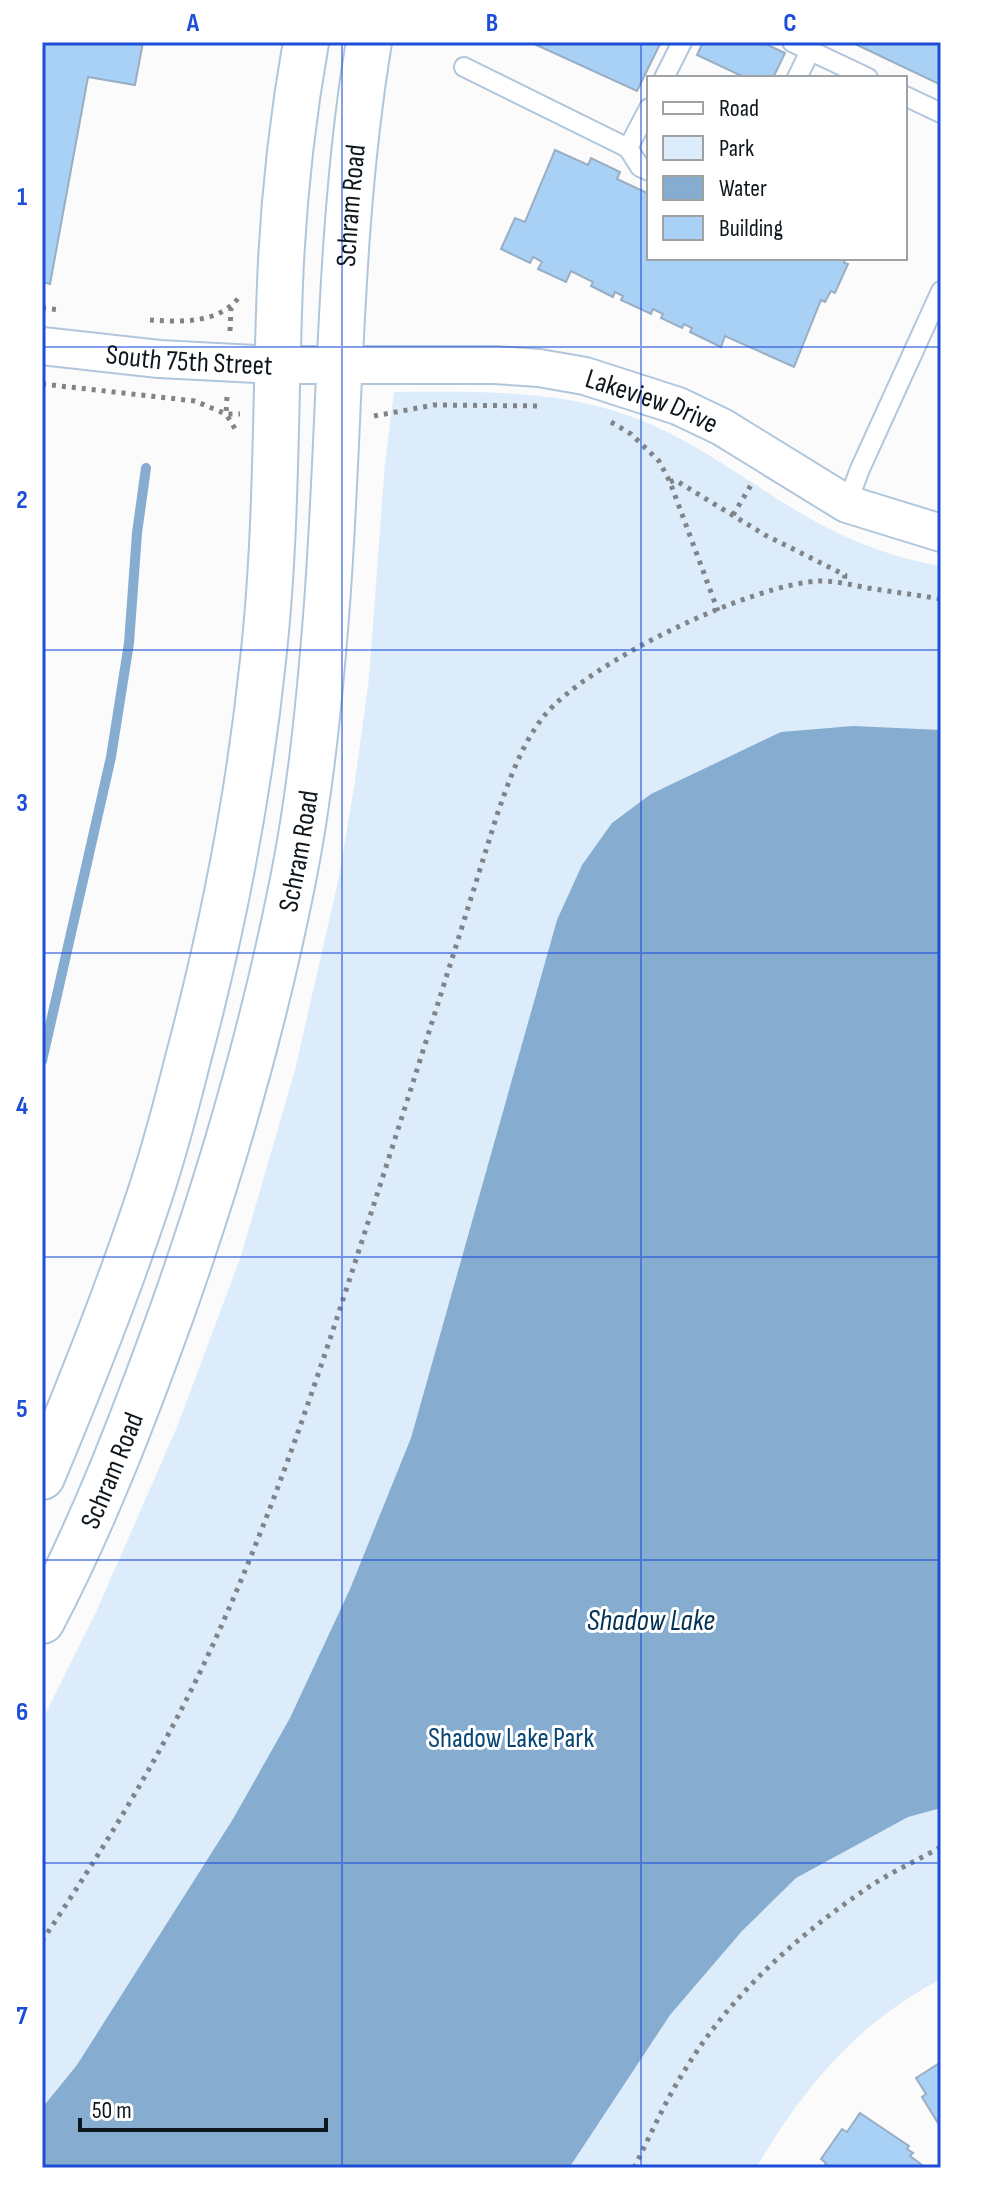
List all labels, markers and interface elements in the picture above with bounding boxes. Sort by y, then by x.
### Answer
text: A [186,8,200,39]
text: B [486,8,498,39]
text: C [783,8,797,39]
legend [647,76,907,260]
text: Road [719,94,759,123]
text: Park [719,134,754,163]
street label: Schram Road [330,143,373,268]
text: Water [719,174,767,203]
text: 1 [17,182,27,213]
text: Building [719,214,783,243]
street label: South 75th Street [104,338,273,383]
street label: Lakeview Drive [581,362,723,441]
text: 2 [16,485,28,516]
text: 3 [16,788,28,819]
street label: Schram Road [272,788,326,915]
text: 4 [16,1091,28,1122]
text: 5 [16,1394,28,1425]
street label: Schram Road [74,1408,151,1534]
water label: Shadow Lake [587,1603,715,1639]
text: 6 [16,1697,28,1728]
park label: Shadow Lake Park [428,1722,594,1755]
text: 7 [16,2001,28,2032]
scale bar [80,2082,326,2132]
text: 50 m [92,2096,132,2125]

